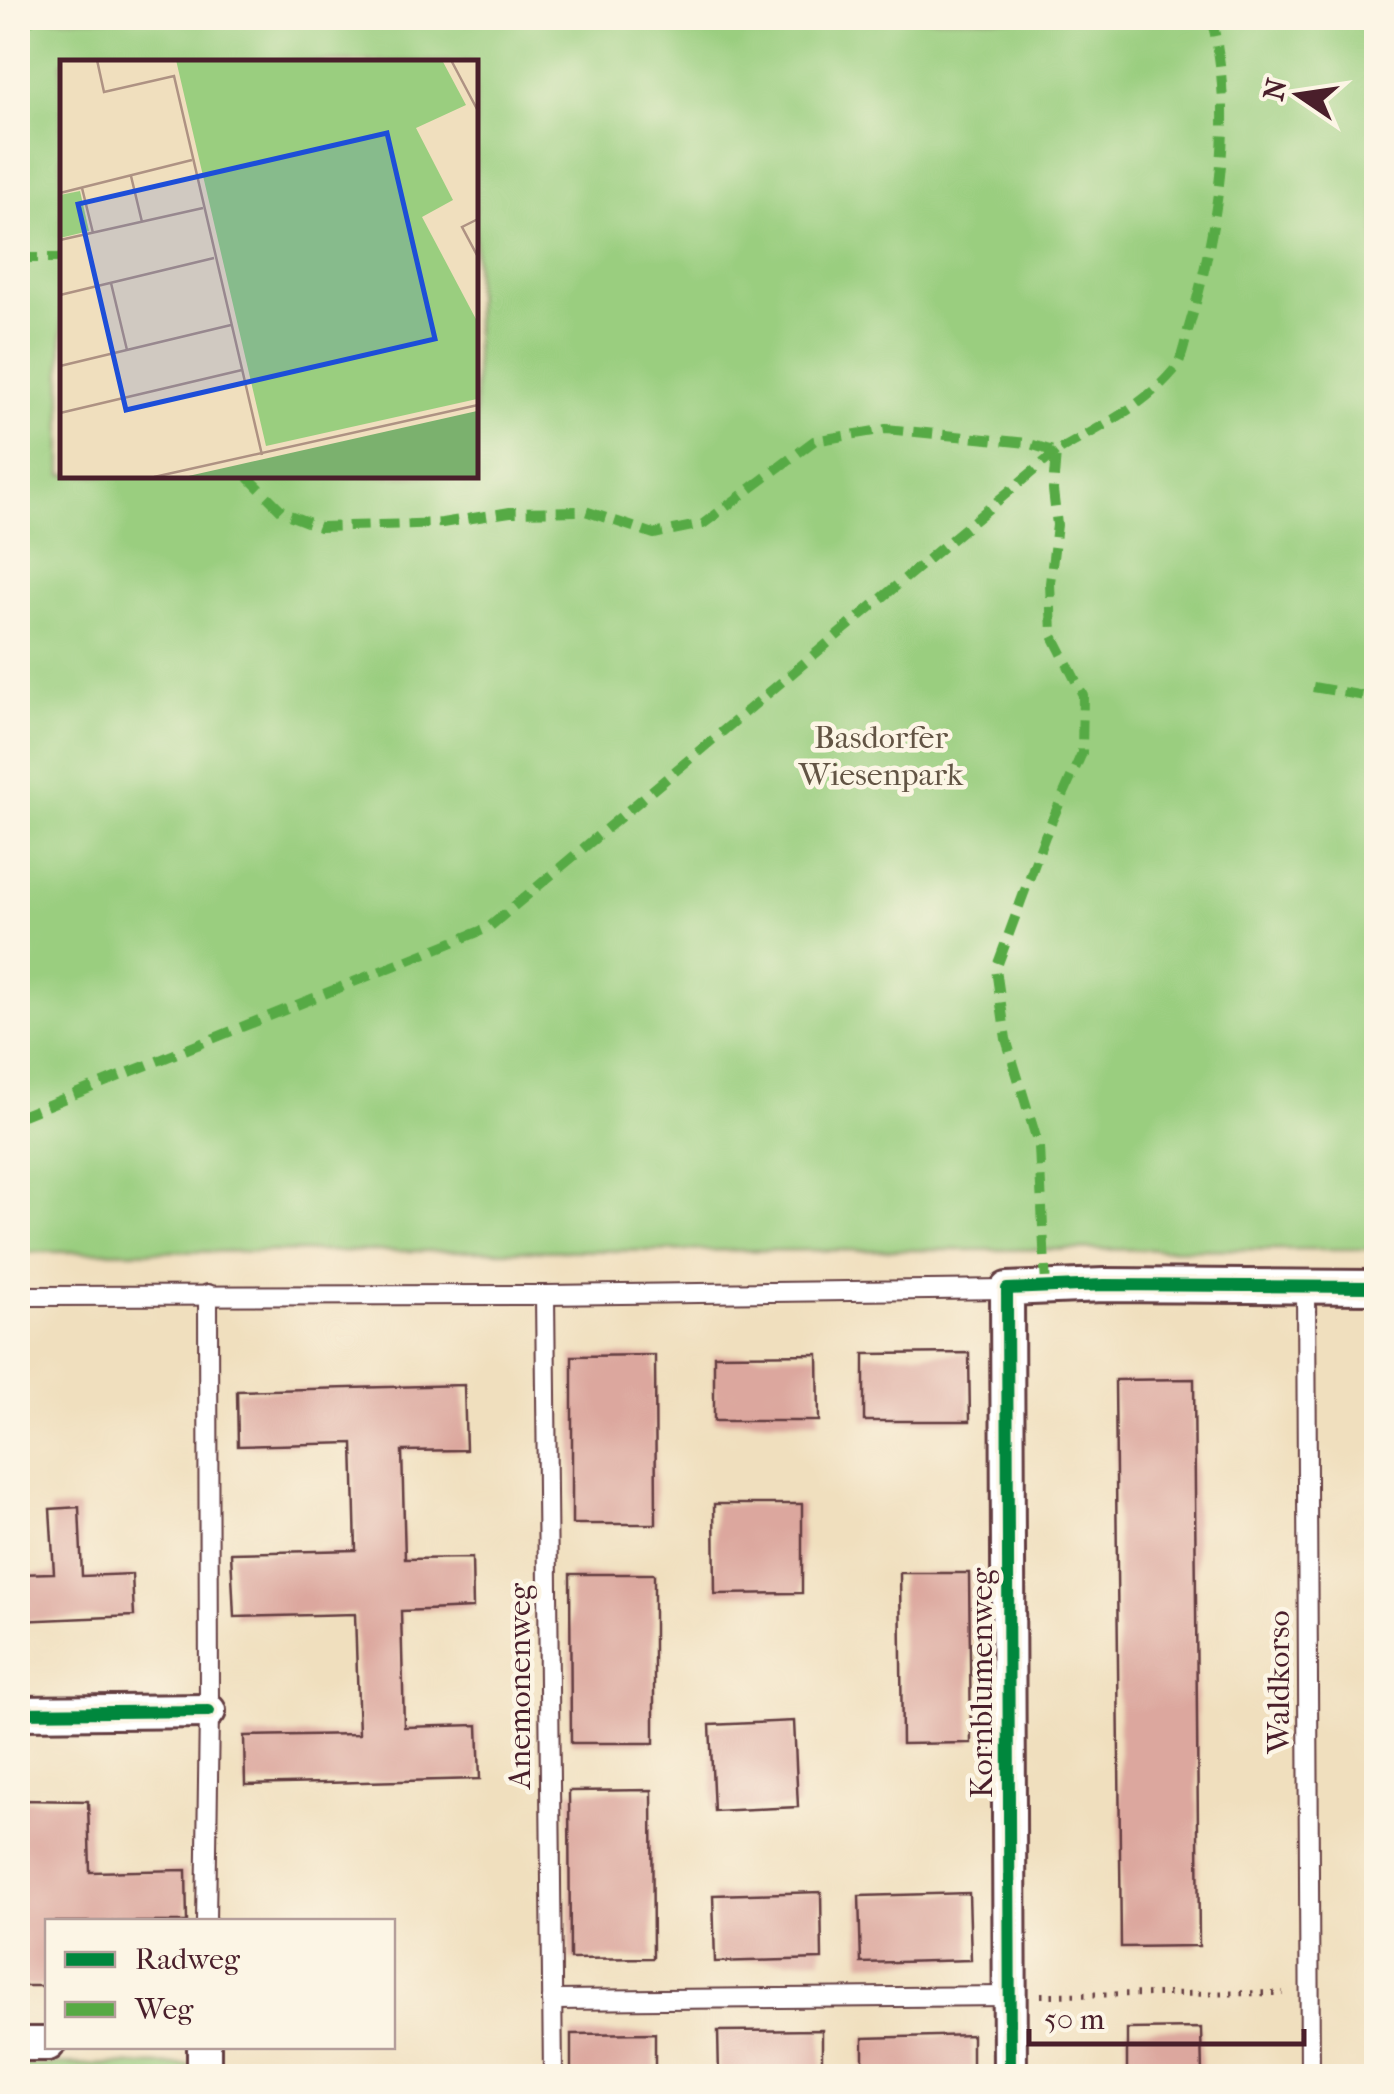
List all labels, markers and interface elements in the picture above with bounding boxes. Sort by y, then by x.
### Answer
north arrow [1249,45,1349,145]
inset map [60,60,478,478]
text: N [1257,75,1294,104]
park label: Basdorfer Wiesenpark [798,719,964,793]
street label: Kornblumenweg [963,1567,1000,1798]
street label: Anemonenweg [501,1582,538,1791]
street label: Waldkorso [1260,1610,1297,1755]
legend [45,1919,395,2049]
text: Radweg [135,1942,241,1977]
scale bar [1029,1984,1304,2046]
text: Weg [134,1992,194,2027]
text: 50 m [1044,2002,1105,2037]

